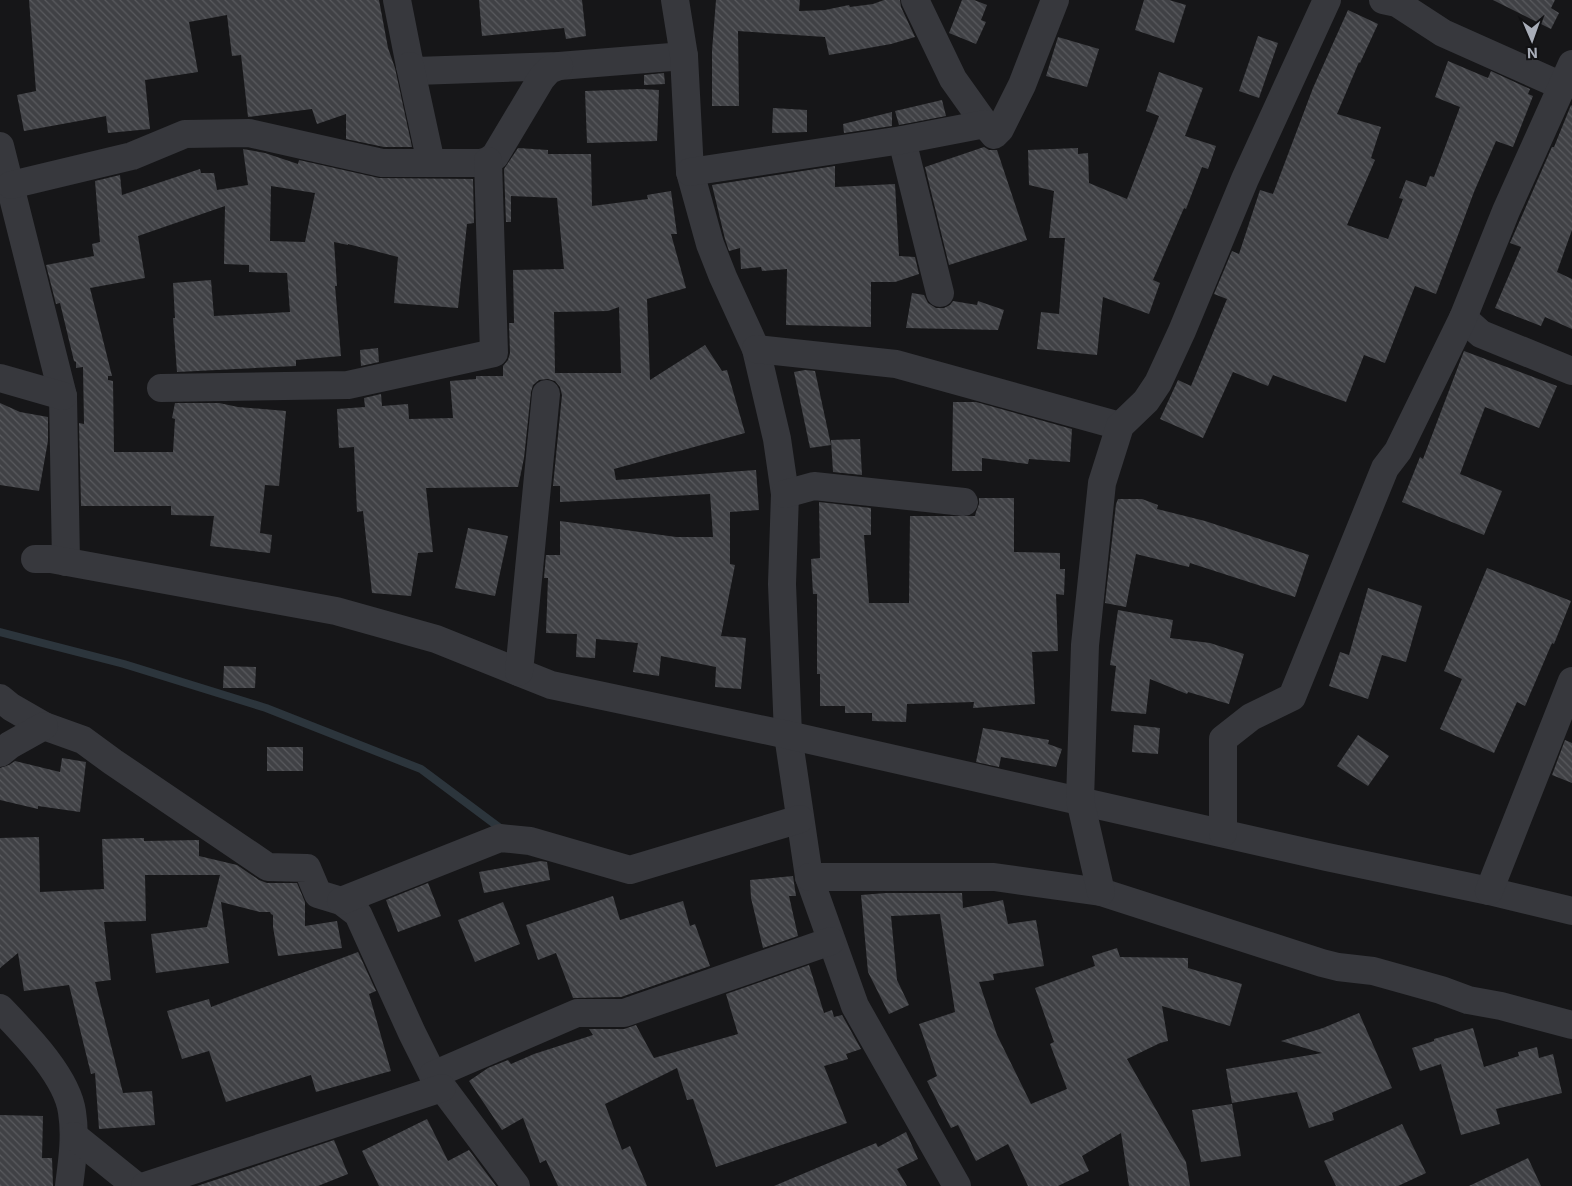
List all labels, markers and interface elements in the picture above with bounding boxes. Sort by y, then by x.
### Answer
north arrow [1507,15,1557,65]
text: N [1527,45,1538,62]

